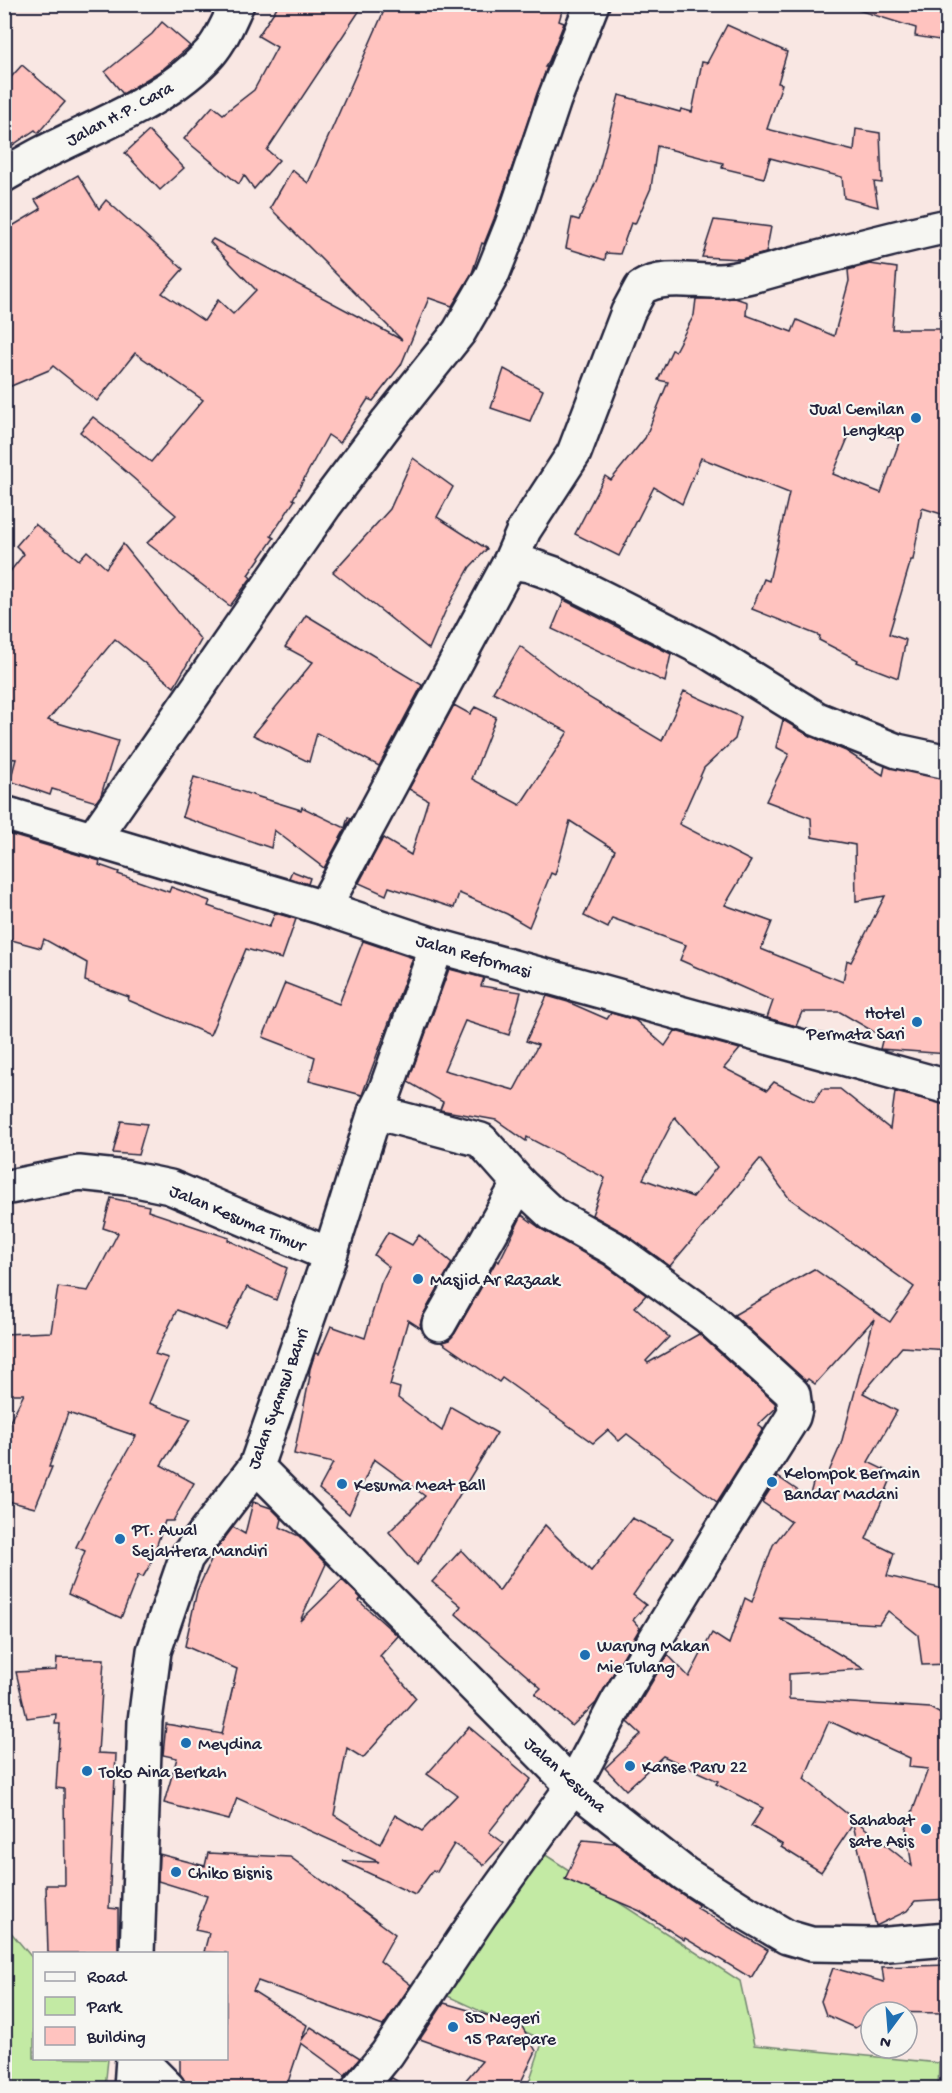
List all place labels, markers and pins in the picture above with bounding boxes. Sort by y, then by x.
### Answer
place label: Jual Cemilan Lengkap [810,400,904,442]
marker: Jual Cemilan Lengkap [909,411,923,425]
place label: Hotel Permata Sari [805,1004,905,1046]
marker: Hotel Permata Sari [910,1015,924,1029]
place label: Masjid Ar Razaak [430,1271,562,1292]
marker: Masjid Ar Razaak [411,1272,425,1286]
place label: Kelompok Bermain Bandar Madani [783,1464,920,1506]
marker: Kelompok Bermain Bandar Madani [765,1475,779,1489]
place label: Kesuma Meat Ball [354,1476,486,1497]
marker: Kesuma Meat Ball [335,1477,349,1491]
place label: PT. Awal Sejahtera Mandiri [131,1521,268,1563]
marker: PT. Awal Sejahtera Mandiri [113,1532,127,1546]
place label: Warung Makan Mie Tulang [597,1637,710,1679]
marker: Warung Makan Mie Tulang [578,1648,592,1662]
place label: Meydina [198,1735,263,1756]
marker: Meydina [179,1736,193,1750]
place label: Kanse Paru 22 [642,1758,747,1779]
marker: Kanse Paru 22 [623,1759,637,1773]
place label: Toko Aina Berkah [98,1763,227,1784]
marker: Toko Aina Berkah [80,1764,94,1778]
place label: Sahabat sate Asis [849,1811,916,1853]
marker: Sahabat sate Asis [919,1822,933,1836]
place label: Chiko Bisnis [188,1864,273,1885]
marker: Chiko Bisnis [169,1865,183,1879]
place label: SD Negeri 15 Parepare [464,2009,557,2051]
marker: SD Negeri 15 Parepare [446,2020,460,2034]

